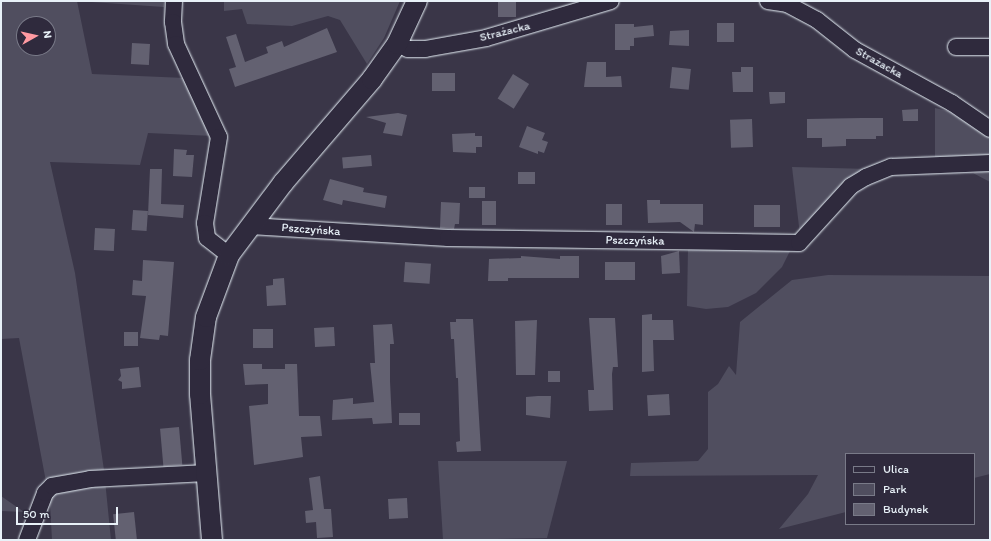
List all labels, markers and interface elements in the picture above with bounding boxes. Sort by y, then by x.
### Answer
north arrow [16,16,56,56]
street label: Strażacka [478,19,532,45]
text: N [40,30,54,39]
street label: Strażacka [853,44,905,82]
street label: Pszczyńska [281,221,341,239]
street label: Pszczyńska [605,233,665,249]
legend [845,453,975,525]
text: Ulica [883,462,909,476]
text: Park [883,482,907,496]
scale bar [18,499,120,525]
text: Budynek [883,502,928,516]
text: 50 m [23,507,49,521]

